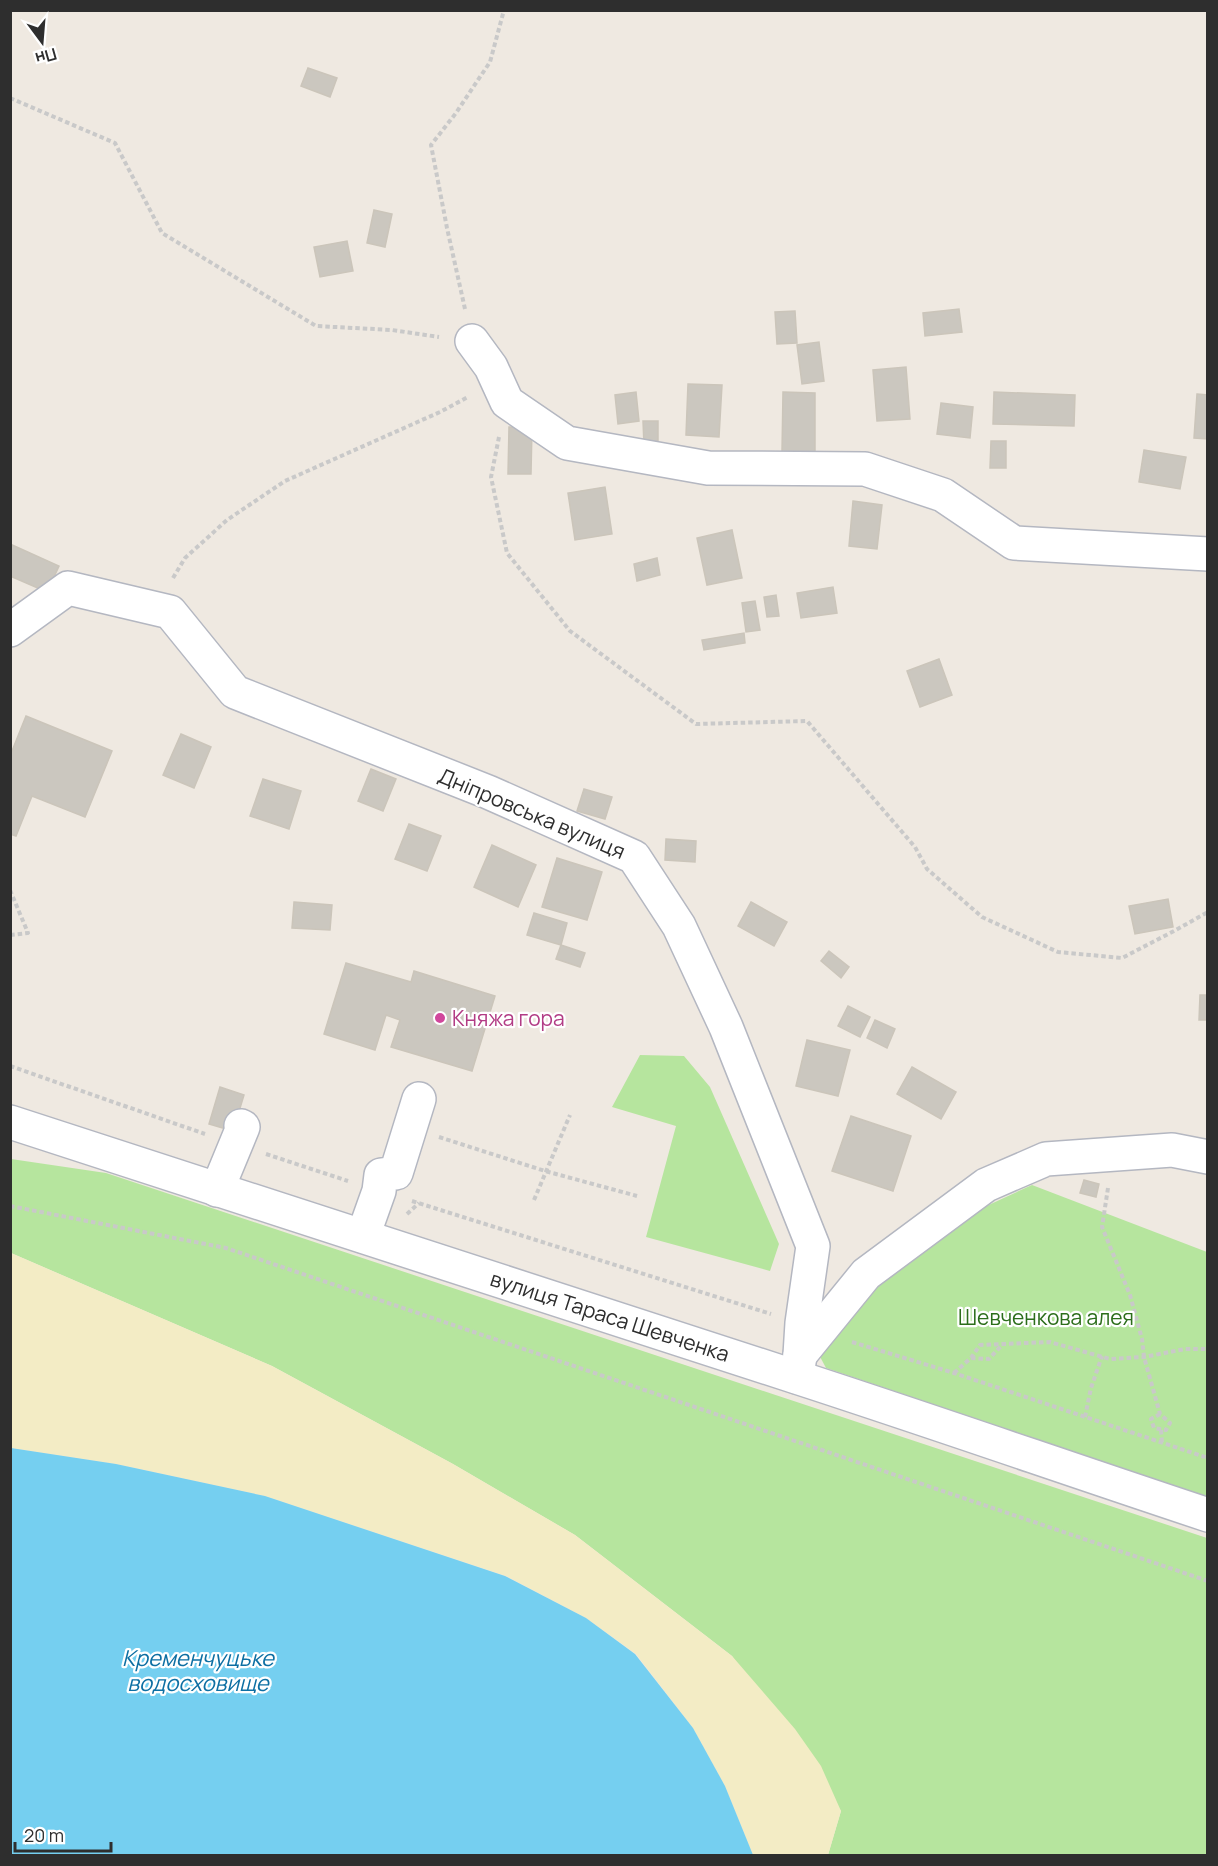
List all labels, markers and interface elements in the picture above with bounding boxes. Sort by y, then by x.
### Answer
north arrow [12,12,72,72]
text: Пн [33,43,60,70]
street label: Дніпровська вулиця [434,761,630,865]
place label: Княжа гора [452,1004,565,1032]
marker: Княжа гора [433,1011,447,1025]
street label: вулиця Тараса Шевченка [487,1264,733,1368]
park label: Шевченкова алея [958,1303,1134,1331]
water label: Кременчуцьке водосховище [122,1643,275,1698]
scale bar [15,1815,111,1853]
text: 20 m [24,1823,64,1847]

